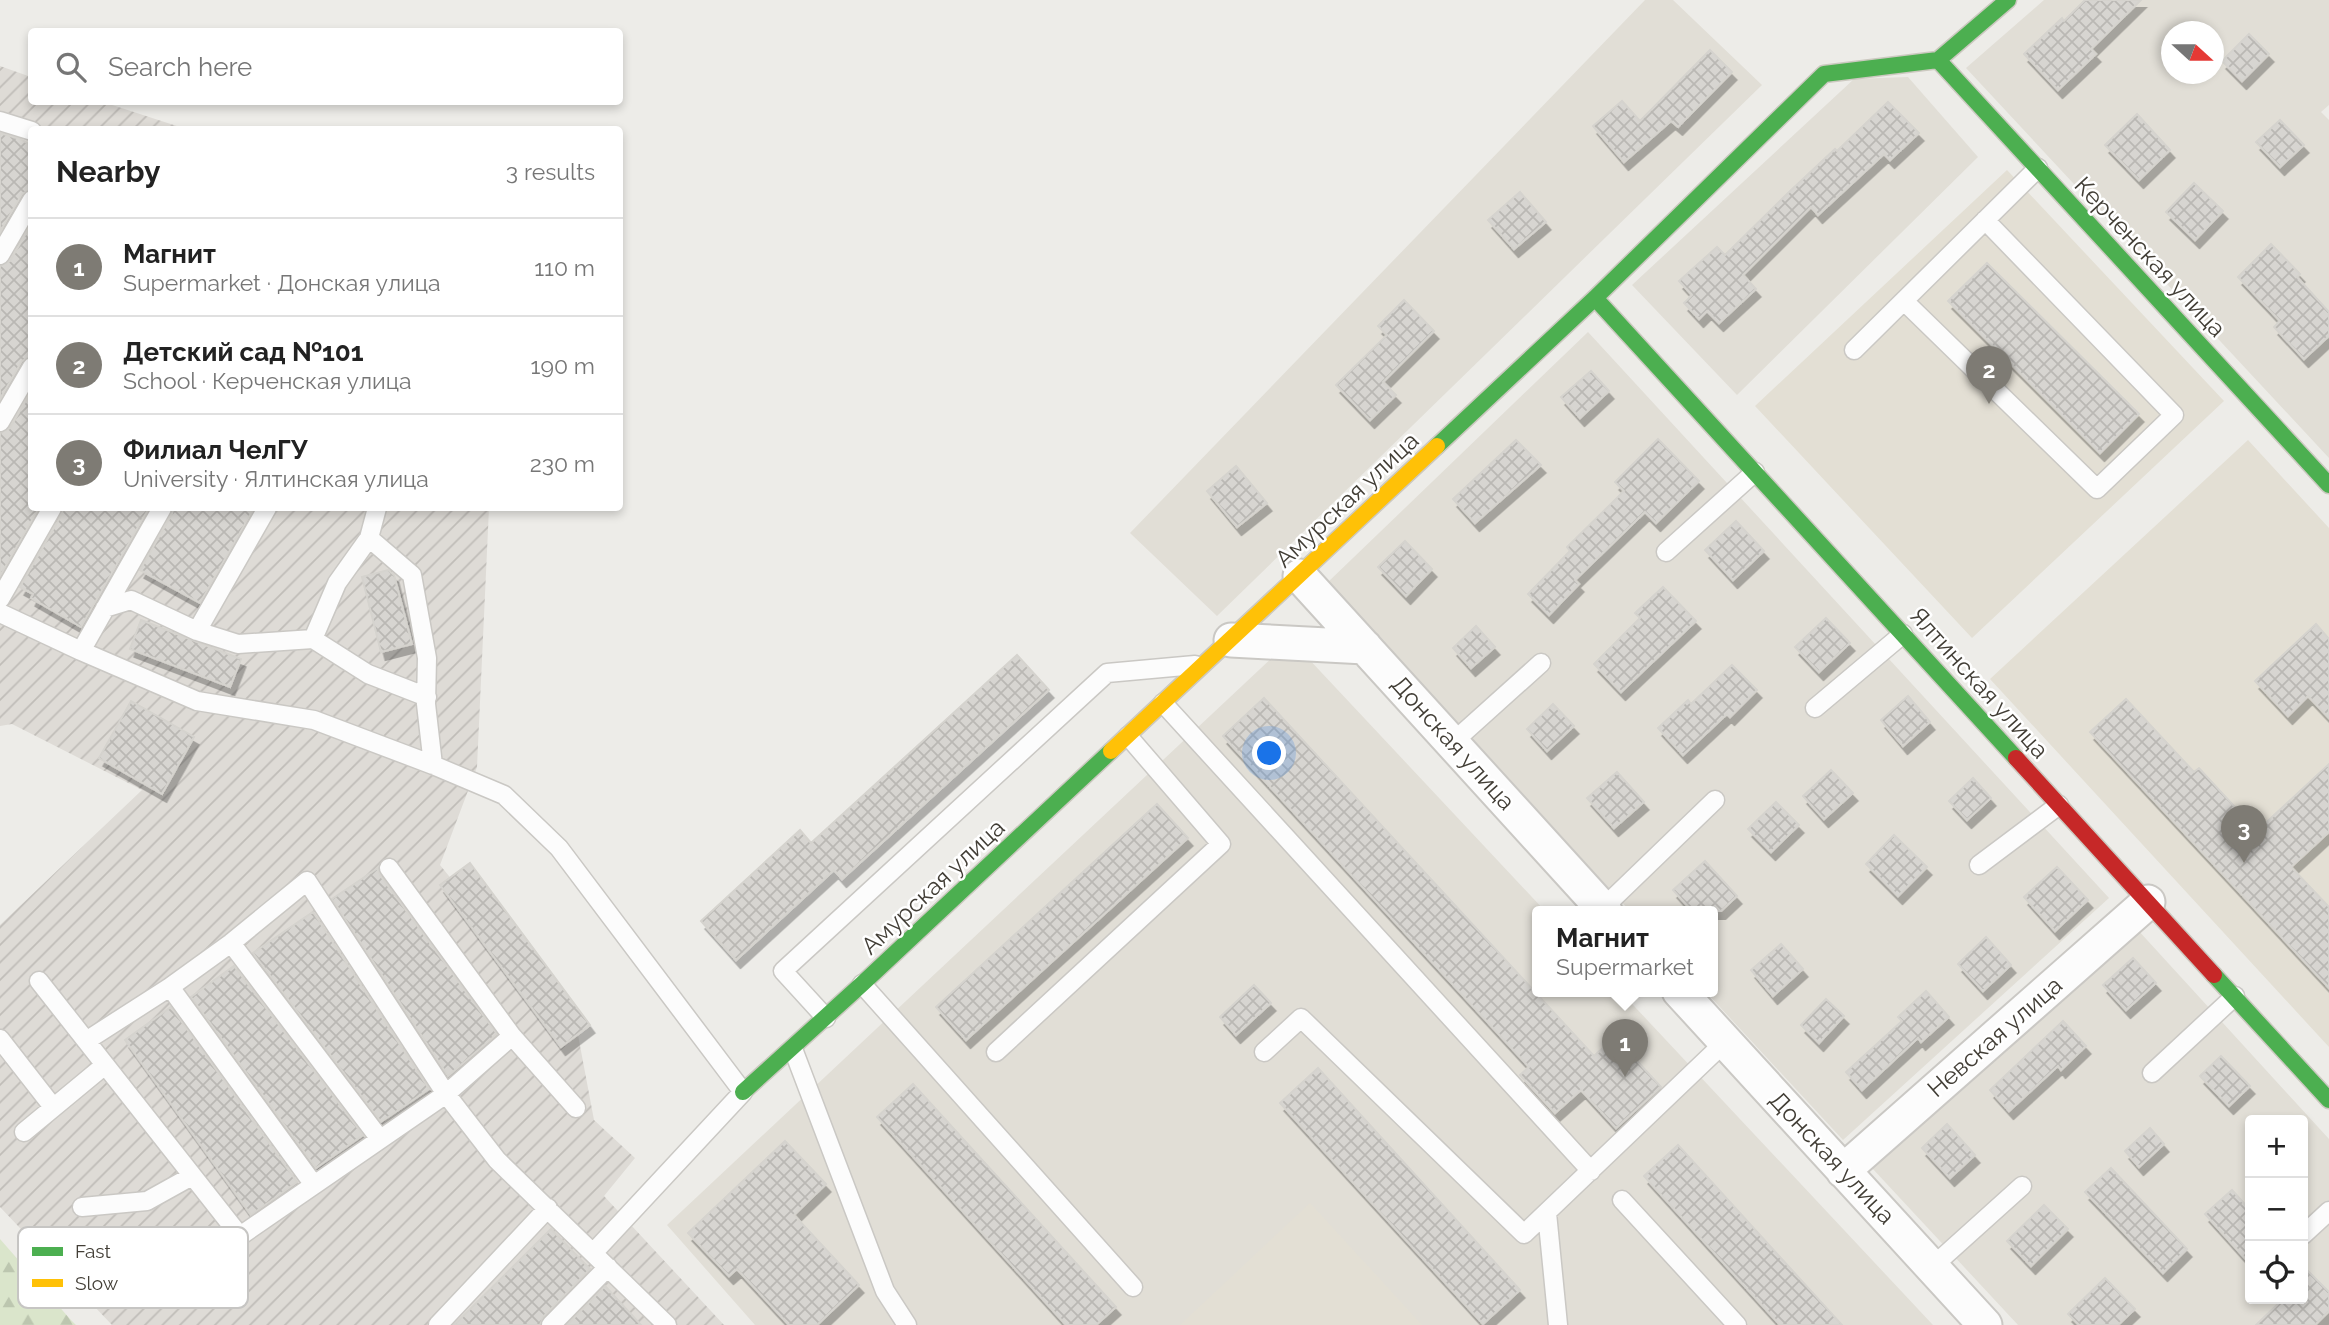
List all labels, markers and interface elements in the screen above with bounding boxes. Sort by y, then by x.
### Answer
north arrow [2161,21,2224,84]
search box [28,28,623,105]
icon: search [52,48,90,86]
text: Search here [108,52,252,82]
text: Nearby [56,154,160,189]
text: 3 results [506,158,595,185]
street label: Керченская улица [2069,171,2232,343]
text: Магнит [123,239,216,269]
text: 1 [73,254,85,281]
text: 110 m [534,254,595,281]
text: Supermarket · Донская улица [123,269,441,296]
text: Детский сад №101 [123,337,364,367]
pin: 2 [1966,346,2012,404]
text: 2 [73,352,85,379]
text: 190 m [531,352,595,379]
text: School · Керченская улица [123,367,412,394]
street label: Амурская улица [1269,426,1424,573]
text: Филиал ЧелГУ [123,435,308,465]
text: 3 [73,450,85,477]
text: 230 m [530,450,595,477]
text: University · Ялтинская улица [123,465,429,492]
street label: Ялтинская улица [1904,601,2055,764]
street label: Донская улица [1385,670,1521,816]
your location [1252,736,1286,770]
pin: 3 [2221,805,2267,863]
street label: Амурская улица [855,813,1010,960]
popup [1532,906,1718,997]
text: Магнит [1556,923,1649,953]
text: Supermarket [1556,953,1694,980]
street label: Невская улица [1921,970,2068,1103]
pin: 1 [1602,1019,1648,1077]
street label: Донская улица [1764,1085,1901,1230]
map controls [2245,1115,2308,1304]
button: + [2245,1115,2308,1178]
button: − [2245,1178,2308,1241]
legend [18,1227,248,1308]
text: Fast [75,1240,111,1262]
button: locate [2245,1241,2308,1304]
text: Slow [75,1272,119,1294]

